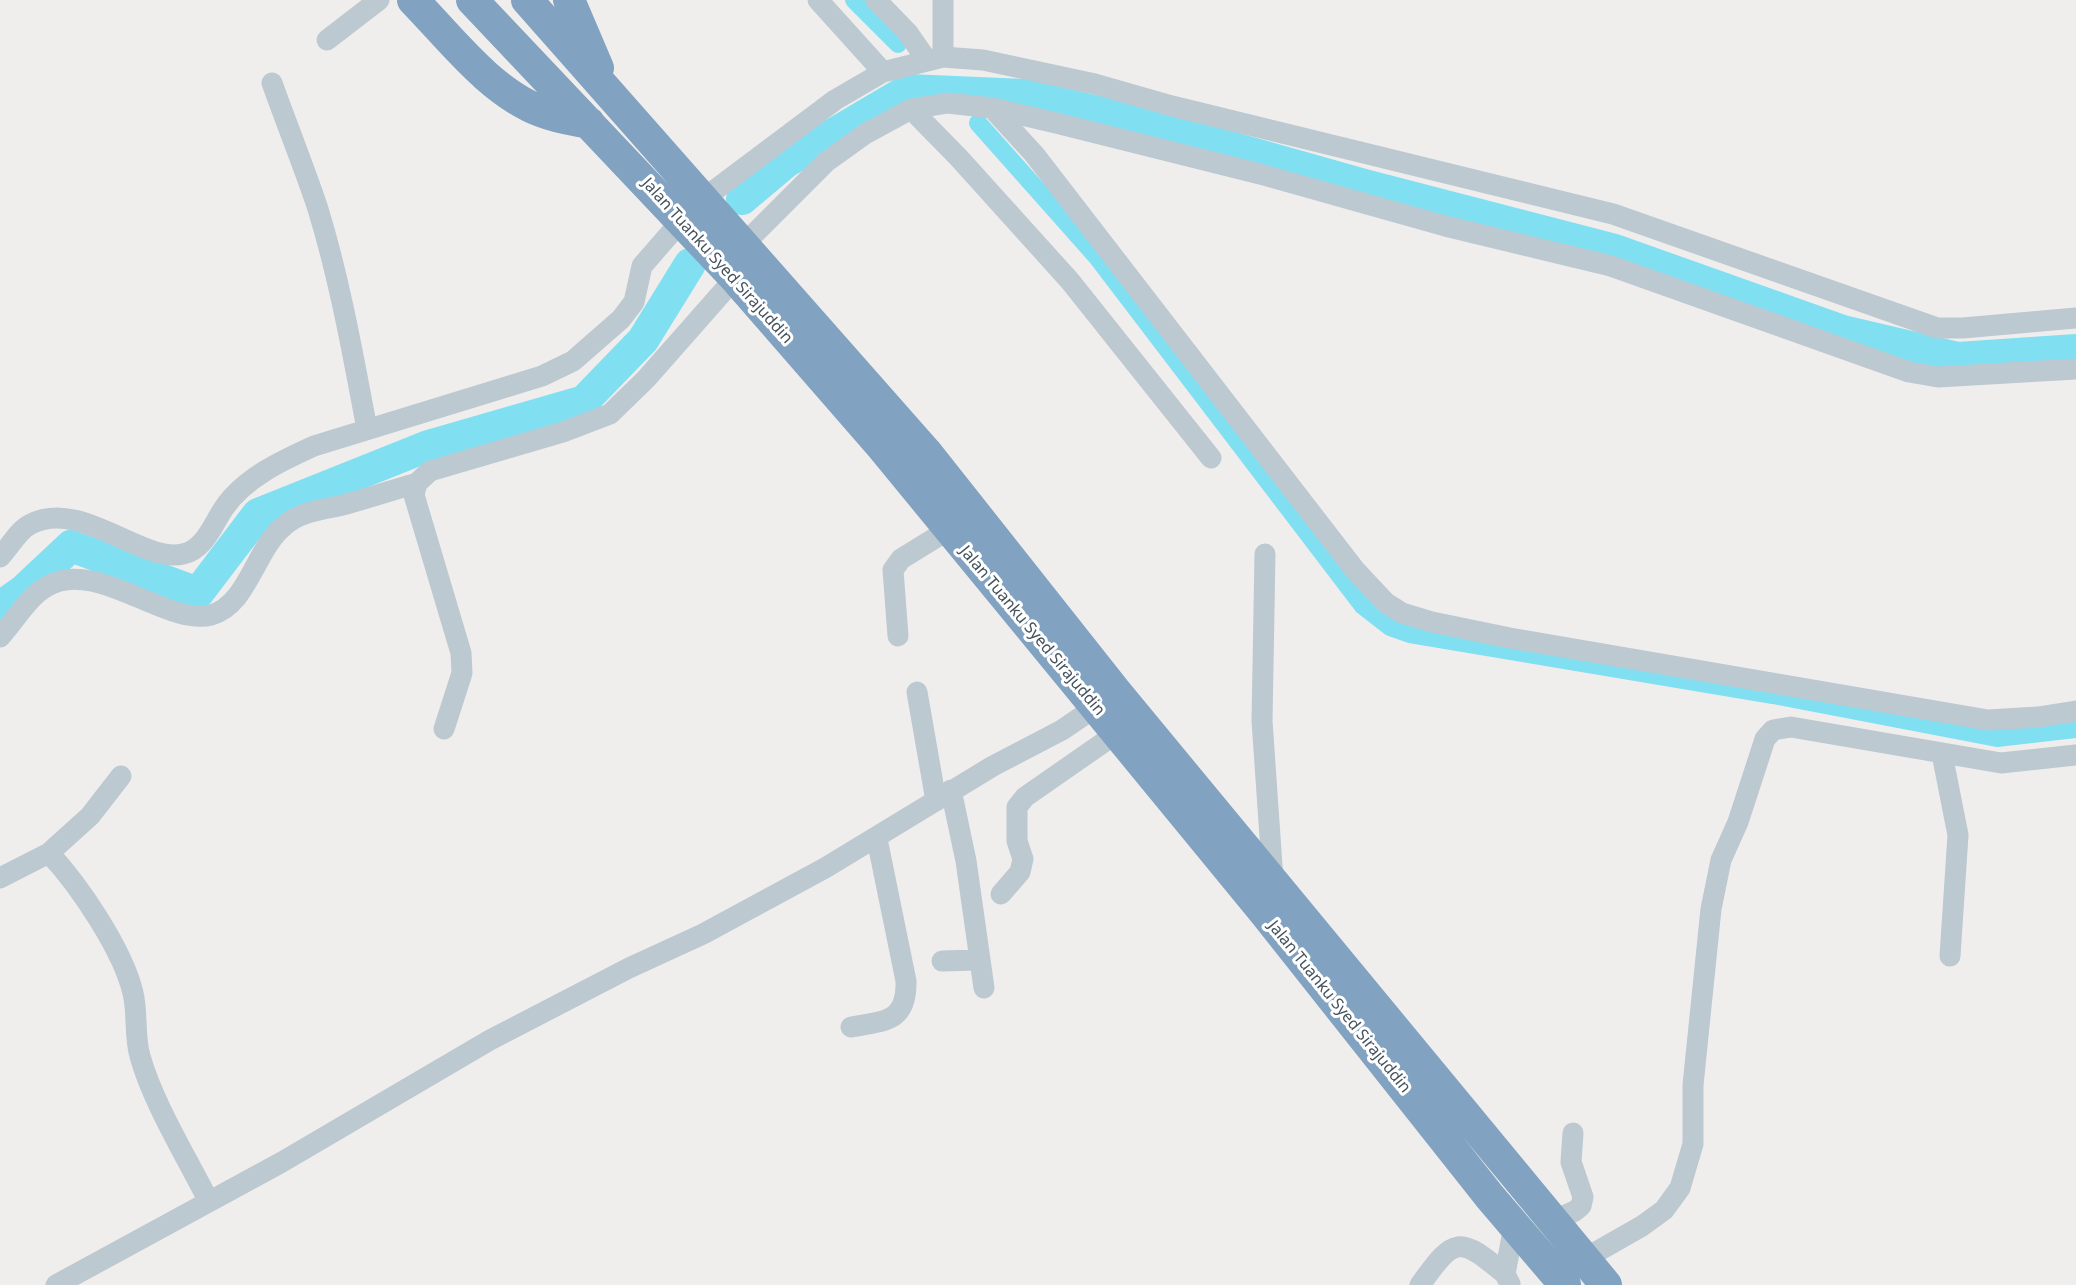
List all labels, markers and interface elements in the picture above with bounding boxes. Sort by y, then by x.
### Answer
street label: Jalan Tuanku Syed Sirajuddin [638,174,796,348]
street label: Jalan Tuanku Syed Sirajuddin [955,542,1109,720]
street label: Jalan Tuanku Syed Sirajuddin [1264,917,1414,1097]

